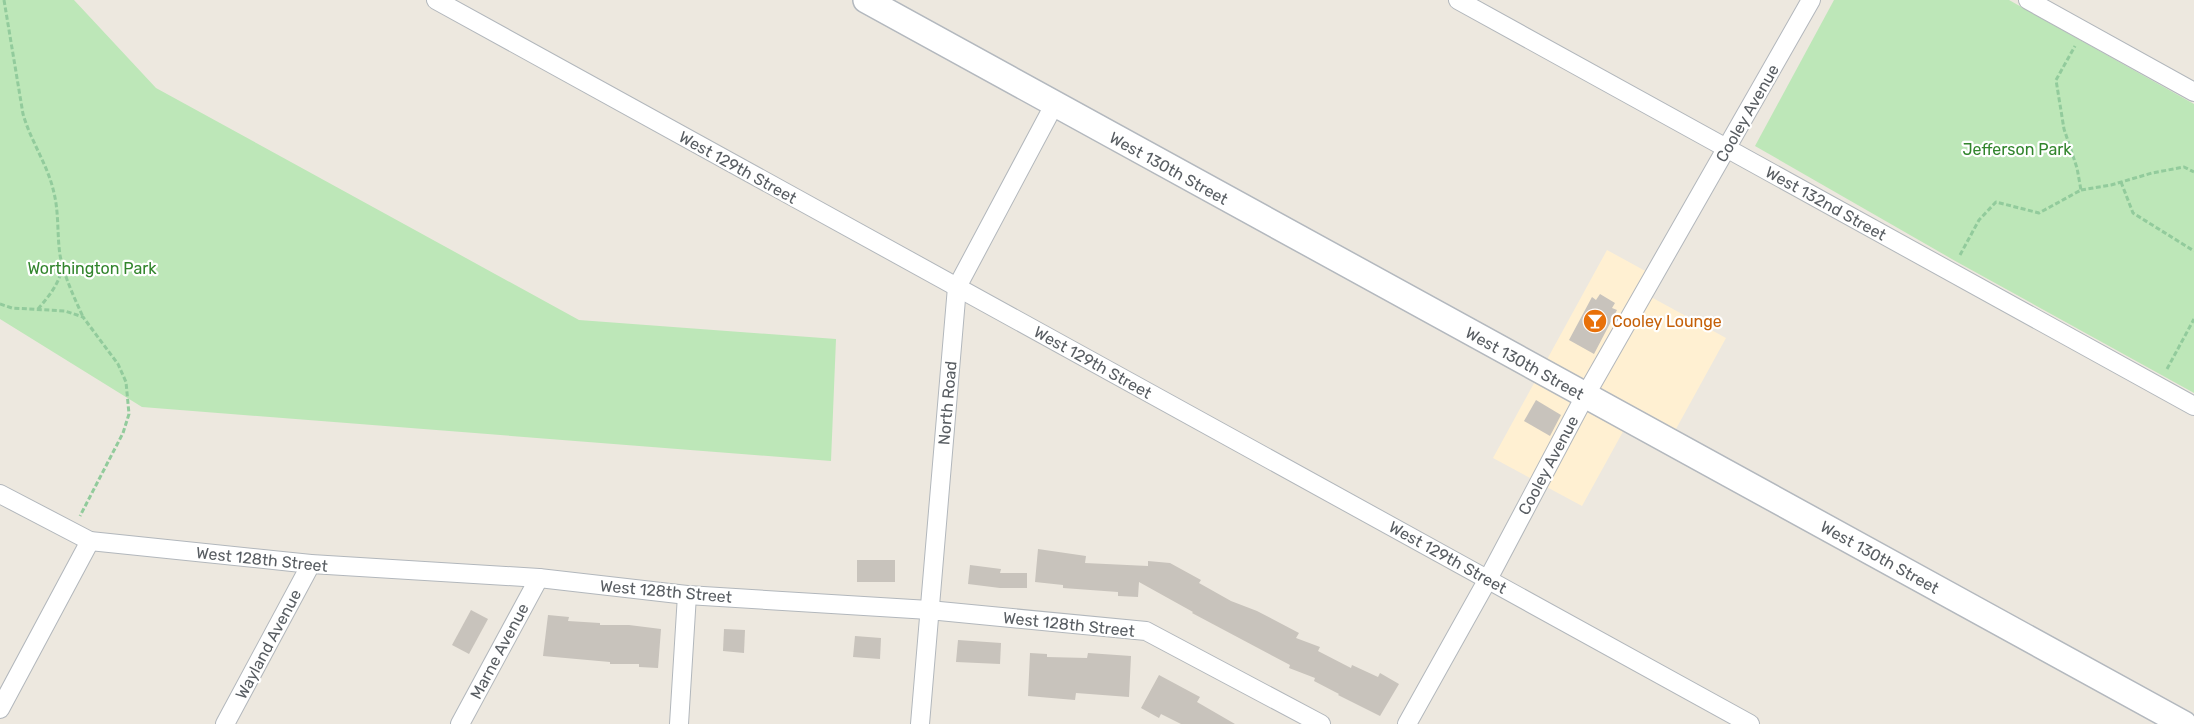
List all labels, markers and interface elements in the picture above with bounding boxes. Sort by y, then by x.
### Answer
street label: Cooley Avenue [1712,61,1783,165]
street label: West 129th Street [676,127,800,208]
street label: West 130th Street [1106,128,1231,209]
park label: Jefferson Park [1962,140,2072,159]
street label: West 132nd Street [1762,162,1889,244]
park label: Worthington Park [27,259,157,278]
bar icon: Cooley Lounge [1582,308,1608,334]
place label: Cooley Lounge [1612,312,1722,331]
street label: West 129th Street [1031,322,1155,403]
street label: West 130th Street [1462,323,1587,404]
street label: North Road [934,360,961,446]
street label: Cooley Avenue [1514,412,1583,518]
street label: West 129th Street [1386,517,1510,598]
street label: West 130th Street [1817,517,1942,598]
street label: West 128th Street [195,543,329,576]
street label: West 128th Street [599,576,733,607]
street label: Wayland Avenue [232,586,305,702]
street label: Marne Avenue [466,600,533,702]
street label: West 128th Street [1002,608,1136,641]

